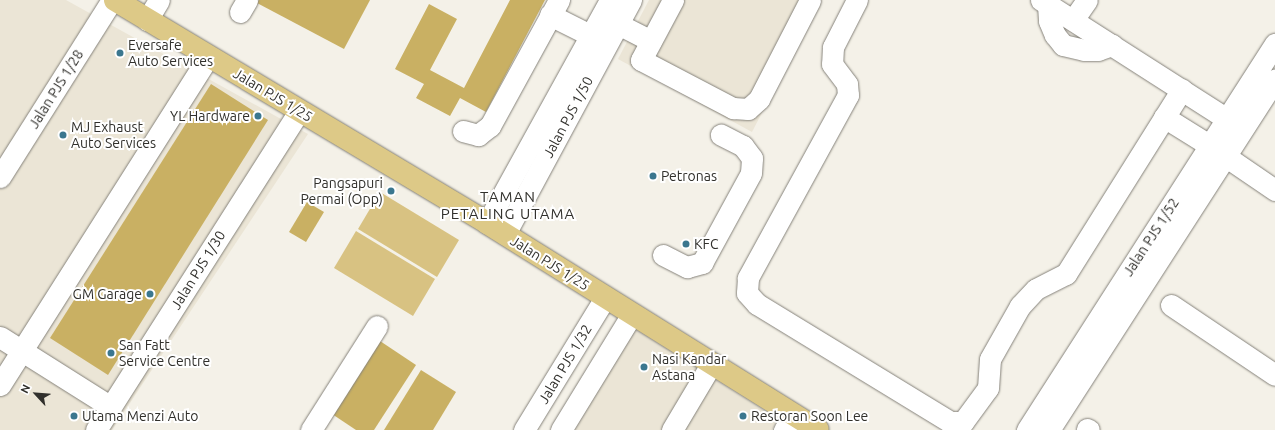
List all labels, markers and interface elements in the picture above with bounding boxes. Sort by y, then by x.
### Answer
place label: Eversafe Auto Services [128,37,213,70]
street label: Jalan PJS 1/28 [25,47,87,131]
marker: Eversafe Auto Services [115,48,125,58]
street label: Jalan PJS 1/25 [230,65,316,125]
street label: Jalan PJS 1/50 [540,73,596,161]
place label: YL Hardware [170,108,250,124]
marker: YL Hardware [253,111,263,121]
place label: MJ Exhaust Auto Services [71,119,156,152]
marker: MJ Exhaust Auto Services [58,130,68,140]
place label: Petronas [661,168,717,184]
marker: Petronas [648,171,658,181]
place label: Pangsapuri Permai (Opp) [300,175,383,208]
marker: Pangsapuri Permai (Opp) [386,186,396,196]
district label: TAMAN PETALING UTAMA [441,187,575,222]
street label: Jalan PJS 1/52 [1120,195,1182,279]
street label: Jalan PJS 1/30 [167,228,229,312]
street label: Jalan PJS 1/25 [508,232,592,294]
place label: KFC [694,236,718,252]
marker: KFC [681,239,691,249]
place label: GM Garage [73,286,142,302]
marker: GM Garage [145,289,155,299]
street label: Jalan PJS 1/32 [535,321,595,407]
place label: San Fatt Service Centre [119,337,210,370]
marker: San Fatt Service Centre [106,348,116,358]
place label: Nasi Kandar Astana [652,351,726,384]
marker: Nasi Kandar Astana [639,362,649,372]
north arrow [16,374,56,414]
text: N [18,382,32,395]
place label: Utama Menzi Auto [82,408,198,424]
place label: Restoran Soon Lee [751,408,868,424]
marker: Utama Menzi Auto [69,411,79,421]
marker: Restoran Soon Lee [738,411,748,421]

